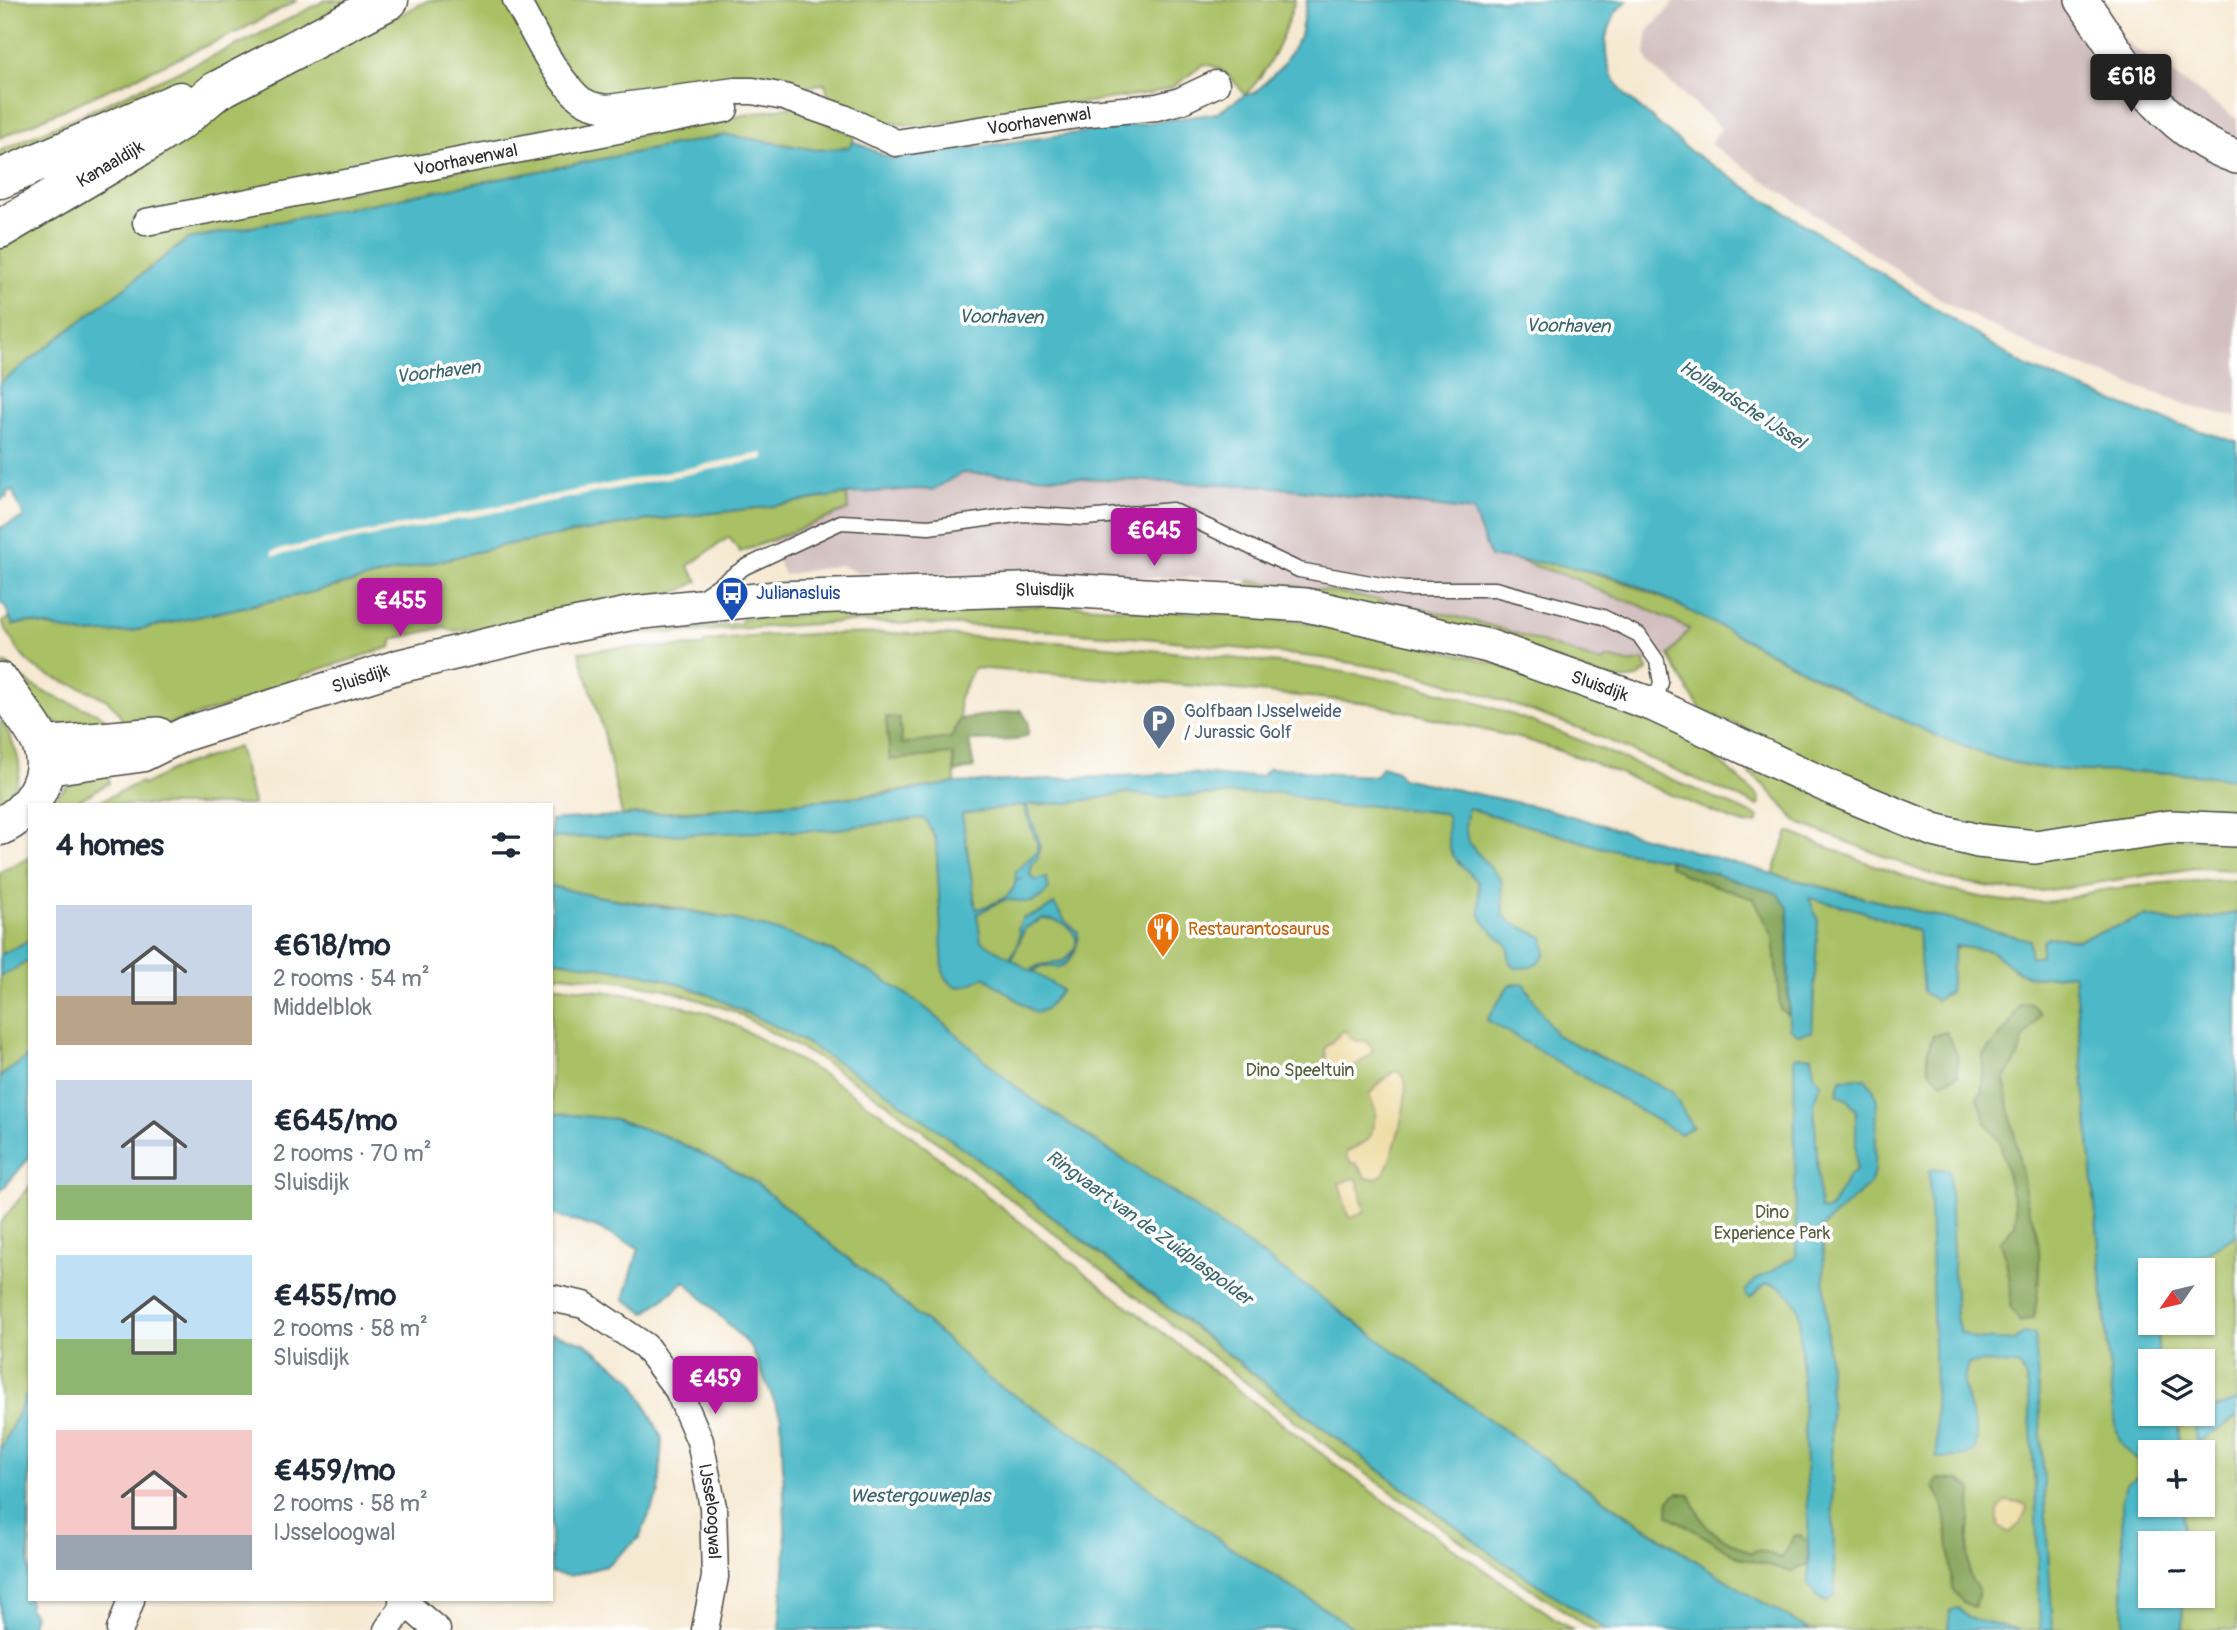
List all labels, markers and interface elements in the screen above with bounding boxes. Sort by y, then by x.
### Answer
pin: €618 [2090,54,2172,114]
text: €618 [2106,62,2156,91]
street label: Voorhavenwal [986,102,1093,141]
street label: Kanaaldijk [73,135,149,193]
street label: Voorhavenwal [412,139,520,181]
water label: Voorhaven [958,304,1045,330]
water label: Voorhaven [1525,313,1612,339]
water label: Voorhaven [395,355,483,389]
water label: Hollandsche IJssel [1675,355,1812,456]
pin: €645 [1113,508,1195,568]
text: €645 [1127,516,1181,545]
bus stop icon: Julianasluis [713,574,751,623]
pin: €455 [359,578,441,638]
street label: Sluisdijk [1015,578,1076,603]
place label: Julianasluis [756,582,840,605]
text: €455 [373,586,427,615]
street label: Sluisdijk [329,659,393,699]
street label: Sluisdijk [1568,665,1632,707]
place label: Golfbaan IJsselweide / Jurassic Golf [1184,700,1341,744]
parking icon: Golfbaan IJsselweide / Jurassic Golf [1140,702,1178,751]
icon: filters [487,826,525,864]
text: 4 homes [56,827,164,864]
restaurant icon: Restaurantosaurus [1144,910,1182,959]
place label: Restaurantosaurus [1188,918,1329,941]
text: €618/mo [273,927,391,964]
icon: home [112,933,196,1017]
text: 2 rooms · 54 m² [273,964,430,993]
text: Middelblok [273,993,372,1022]
park label: Dino Speeltuin [1246,1059,1354,1082]
text: €645/mo [273,1102,397,1139]
icon: home [112,1108,196,1192]
text: 2 rooms · 70 m² [273,1139,432,1168]
water label: Ringvaart van de Zuidplaspolder [1041,1145,1259,1312]
text: Sluisdijk [273,1168,349,1197]
park label: Dino Experience Park [1714,1201,1831,1245]
north arrow [2138,1258,2216,1335]
map controls [2138,1258,2215,1608]
text: €455/mo [273,1277,396,1314]
icon: home [112,1283,196,1367]
text: 2 rooms · 58 m² [273,1314,428,1343]
text: Sluisdijk [273,1343,349,1372]
button: layers [2138,1349,2215,1426]
pin: €459 [674,1356,756,1416]
text: €459 [689,1364,741,1393]
button: + [2138,1440,2215,1517]
text: €459/mo [273,1452,395,1489]
icon: home [112,1458,196,1542]
street label: IJsseloogwal [693,1462,725,1559]
water label: Westergouweplas [850,1484,993,1508]
text: 2 rooms · 58 m² [273,1489,428,1518]
text: IJsseloogwal [273,1518,396,1547]
button: − [2138,1531,2215,1608]

